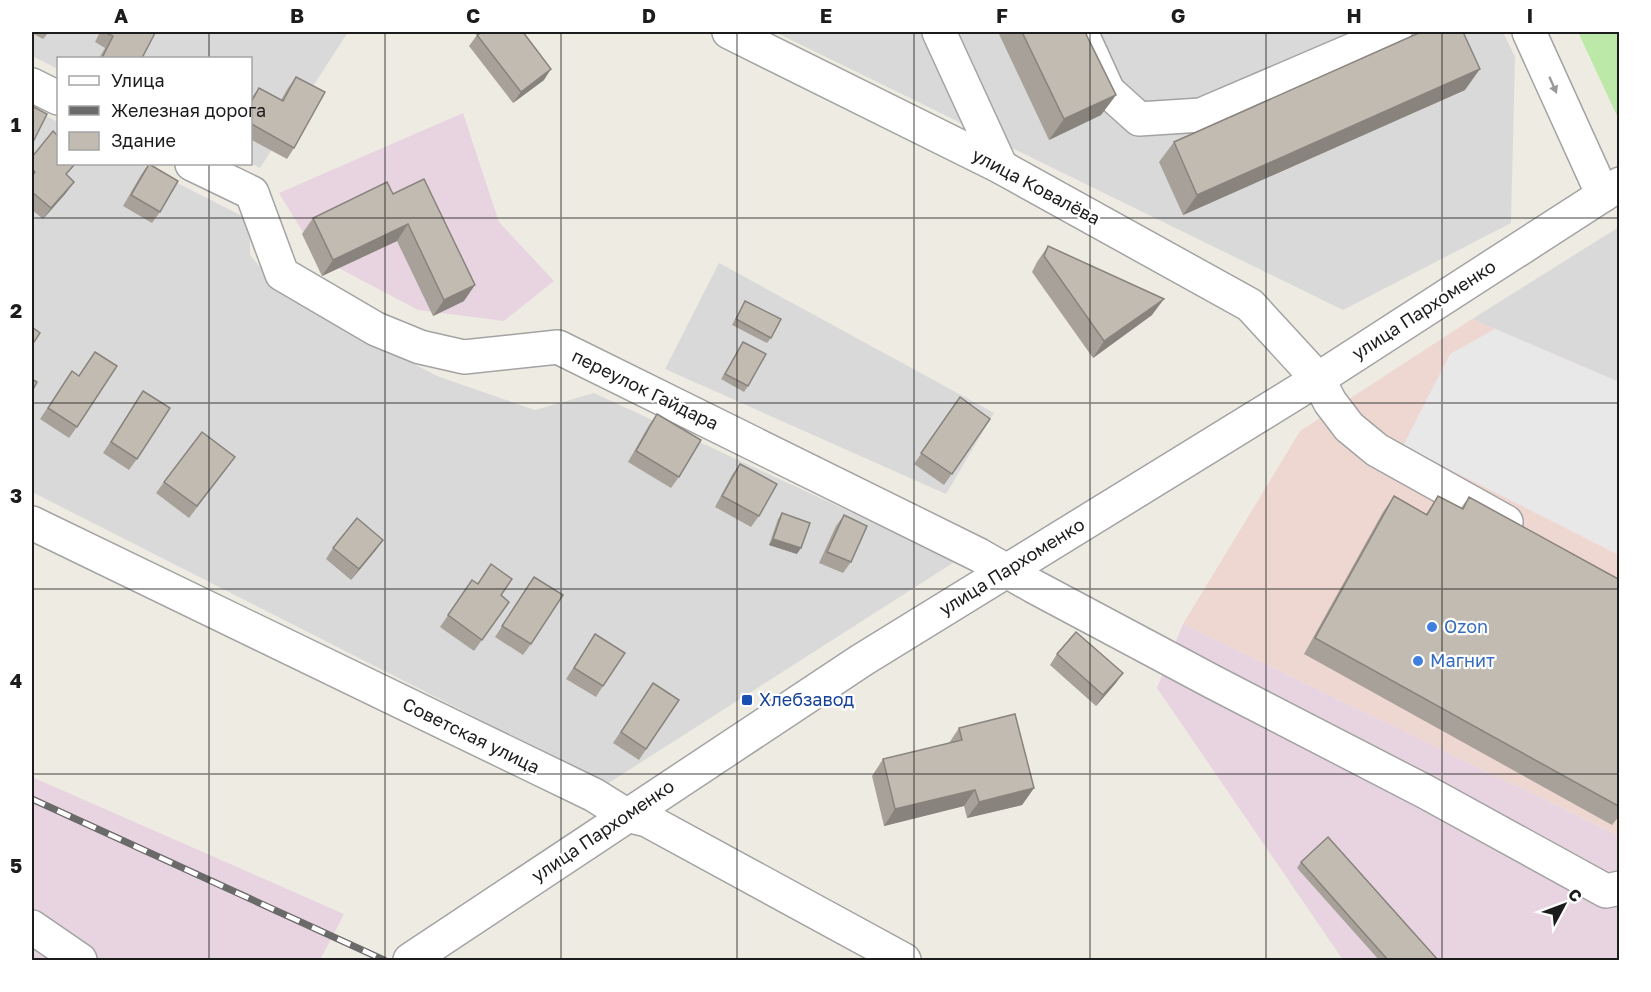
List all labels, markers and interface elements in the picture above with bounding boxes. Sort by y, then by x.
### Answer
text: A [114,3,128,27]
text: B [290,3,304,27]
text: C [466,3,480,27]
text: D [642,3,656,27]
text: E [820,3,832,27]
text: F [996,3,1008,27]
text: G [1171,3,1185,27]
text: H [1346,3,1362,27]
text: I [1527,3,1533,27]
legend [57,57,252,165]
text: Улица [111,69,165,91]
one-way arrow [1548,76,1558,94]
text: Железная дорога [111,99,266,121]
text: 1 [11,112,21,136]
text: Здание [111,129,176,151]
street label: улица Ковалёва [969,143,1104,229]
street label: улица Пархоменко [1347,254,1500,364]
text: 2 [10,298,22,322]
street label: переулок Гайдара [569,344,722,434]
text: 3 [10,483,22,507]
street label: улица Пархоменко [935,513,1088,620]
place label: Ozon [1444,615,1488,637]
marker: Ozon [1425,620,1439,634]
place label: Магнит [1430,649,1495,671]
marker: Магнит [1411,654,1425,668]
text: 4 [10,668,22,692]
place label: Хлебзавод [759,688,854,710]
street label: Советская улица [399,692,544,778]
marker: Хлебзавод [740,693,754,707]
street label: улица Пархоменко [527,774,678,886]
text: 5 [10,853,22,877]
north arrow [1534,875,1594,935]
text: С [1564,884,1587,906]

